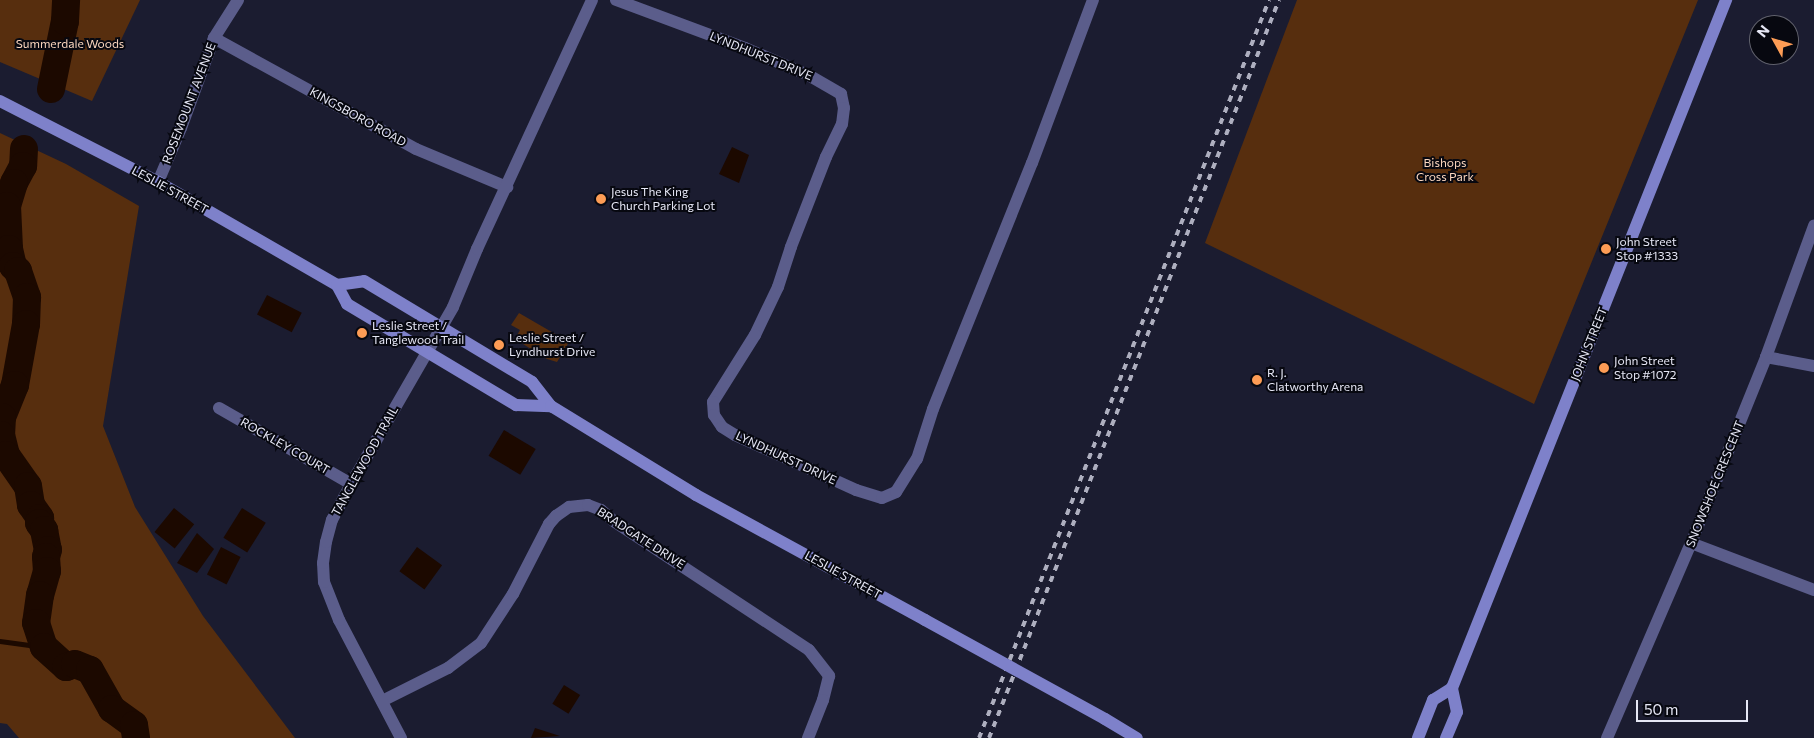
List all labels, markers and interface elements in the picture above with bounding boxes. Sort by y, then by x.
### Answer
north arrow [1749,15,1799,65]
text: N [1753,21,1773,40]
street label: LYNDHURST DRIVE [708,29,814,83]
park label: Summerdale Woods [16,37,124,51]
street label: ROSEMOUNT AVENUE [159,40,219,166]
street label: KINGSBORO ROAD [307,84,409,150]
park label: Bishops Cross Park [1416,156,1474,184]
street label: LESLIE STREET [129,163,211,217]
place label: Jesus The King Church Parking Lot [611,185,715,213]
marker: Jesus The King Church Parking Lot [595,193,607,205]
place label: John Street Stop #1333 [1616,235,1678,263]
marker: John Street Stop #1333 [1600,243,1612,255]
street label: JOHN STREET [1568,305,1610,383]
place label: Leslie Street / Tanglewood Trail [372,319,464,347]
marker: Leslie Street / Tanglewood Trail [356,327,368,339]
place label: Leslie Street / Lyndhurst Drive [509,331,595,359]
marker: Leslie Street / Lyndhurst Drive [493,339,505,351]
place label: John Street Stop #1072 [1614,354,1676,382]
marker: John Street Stop #1072 [1598,362,1610,374]
place label: R. J. Clatworthy Arena [1267,366,1363,394]
marker: R. J. Clatworthy Arena [1251,374,1263,386]
street label: TANGLEWOOD TRAIL [329,403,401,519]
street label: ROCKLEY COURT [238,415,332,477]
street label: SNOWSHOE CRESCENT [1683,419,1747,549]
street label: LYNDHURST DRIVE [733,428,839,488]
street label: BRADGATE DRIVE [594,504,688,572]
street label: LESLIE STREET [802,548,884,602]
scale bar [1639,690,1752,722]
text: 50 m [1644,700,1678,718]

